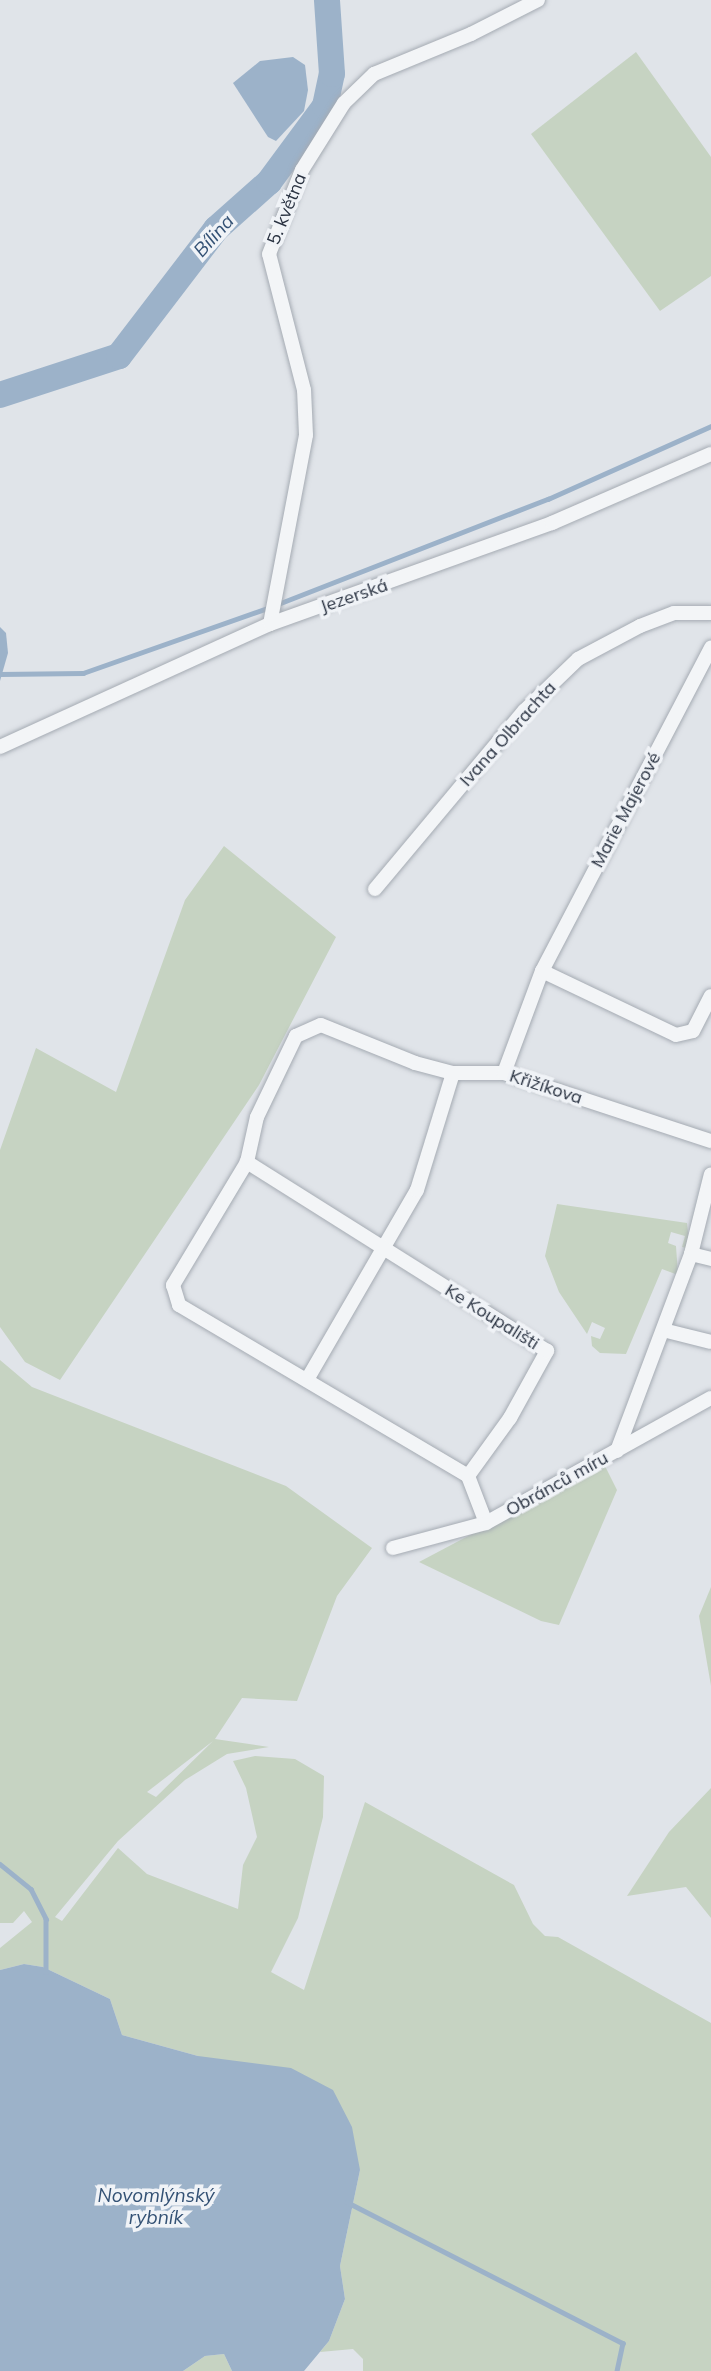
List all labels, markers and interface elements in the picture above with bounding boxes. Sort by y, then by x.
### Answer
street label: 5. května [263,170,311,248]
water label: Bílina [189,210,239,262]
street label: Jezerská [317,574,391,618]
street label: Ivana Olbrachta [455,677,561,791]
street label: Marie Majerové [586,749,666,871]
street label: Křižíkova [507,1065,585,1109]
street label: Ke Koupališti [441,1279,543,1355]
street label: Obránců míru [502,1447,612,1521]
water label: Novomlýnský rybník [97,2185,215,2229]

